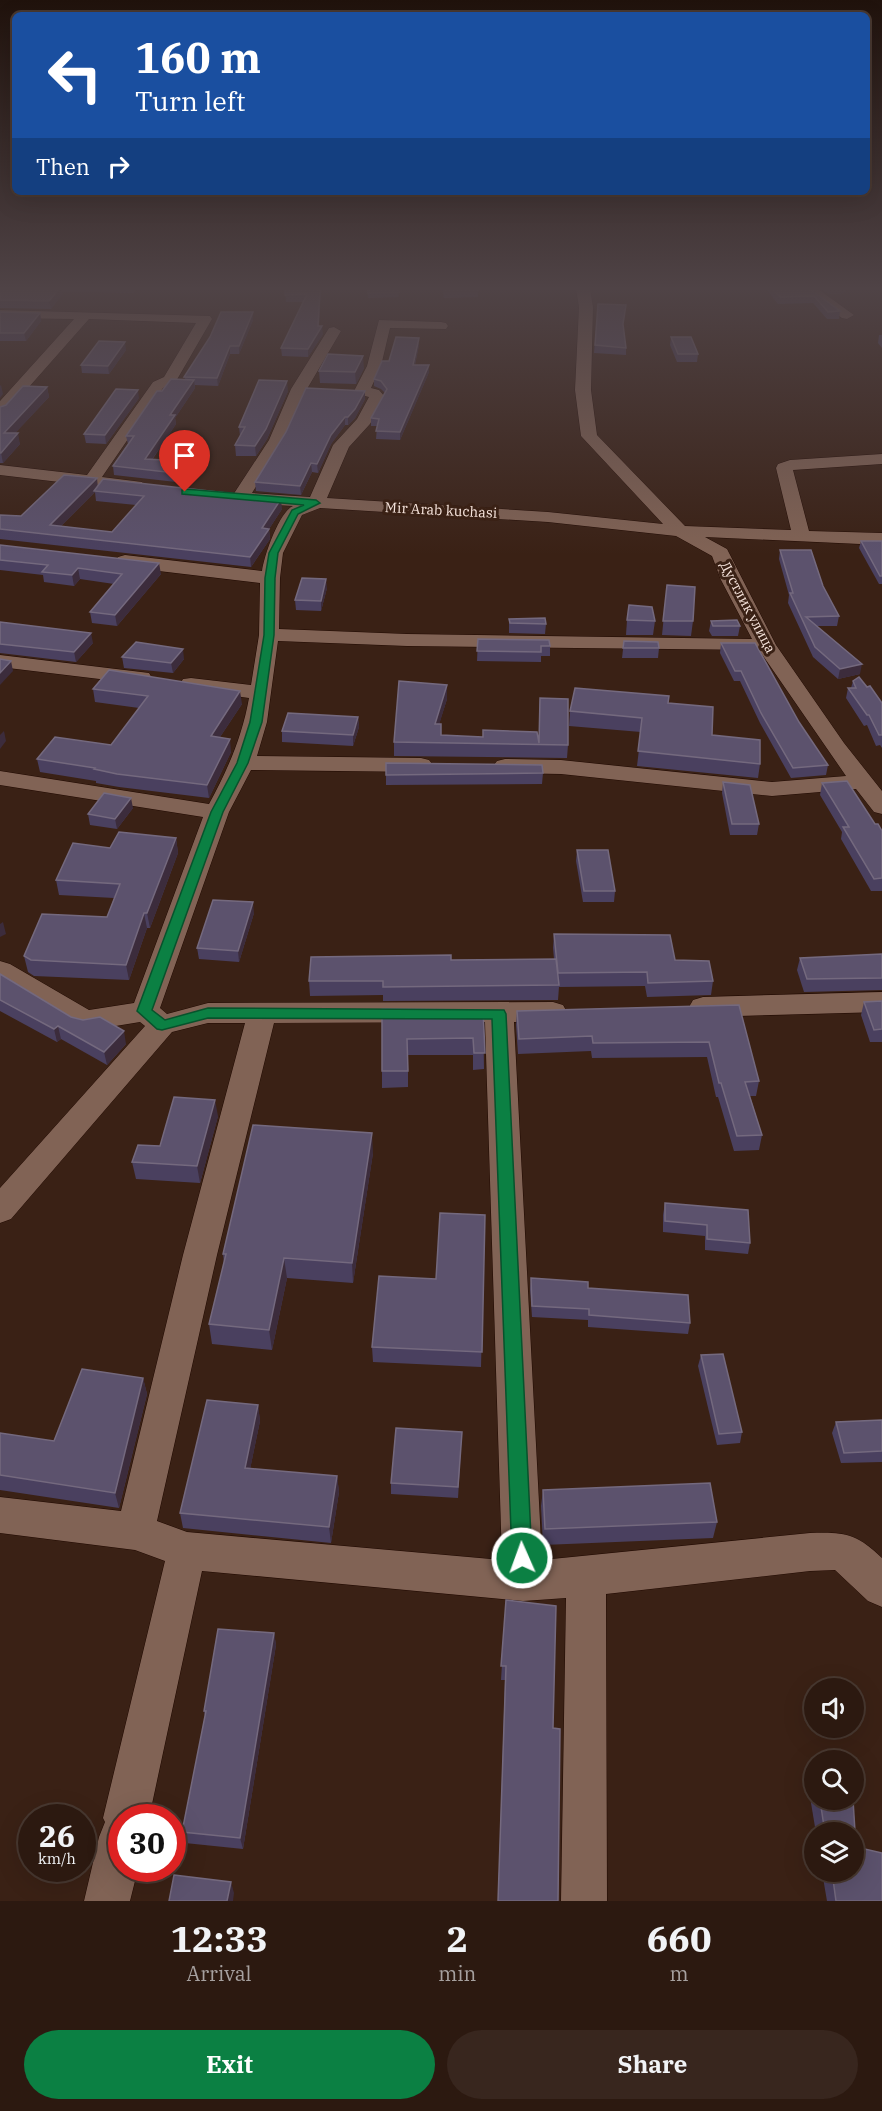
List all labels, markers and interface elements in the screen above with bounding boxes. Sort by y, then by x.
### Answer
text: 160 m [135,30,261,85]
icon: left [36,36,114,114]
text: Turn left [135,83,246,118]
icon: right [102,150,135,183]
text: Then [36,152,90,181]
pin [159,430,210,492]
icon: arrive [168,439,201,472]
street label: Mir Arab kuchasi [384,498,498,522]
street label: Дустлик улица [716,558,780,656]
position arrow [490,1526,554,1590]
map controls [804,1678,864,1882]
button: sound [804,1678,864,1738]
button: search [804,1750,864,1810]
speed limit sign: 30 [108,1804,186,1882]
text: 26 [39,1816,75,1855]
button: layers [804,1822,864,1882]
text: km/h [38,1849,76,1868]
text: 12:33 [170,1915,268,1962]
text: 2 [446,1915,468,1962]
text: 660 [647,1915,712,1962]
text: Arrival [187,1960,252,1987]
text: min [438,1960,476,1987]
text: m [670,1960,689,1987]
button: Exit [24,2030,435,2099]
button: Share [447,2030,858,2099]

